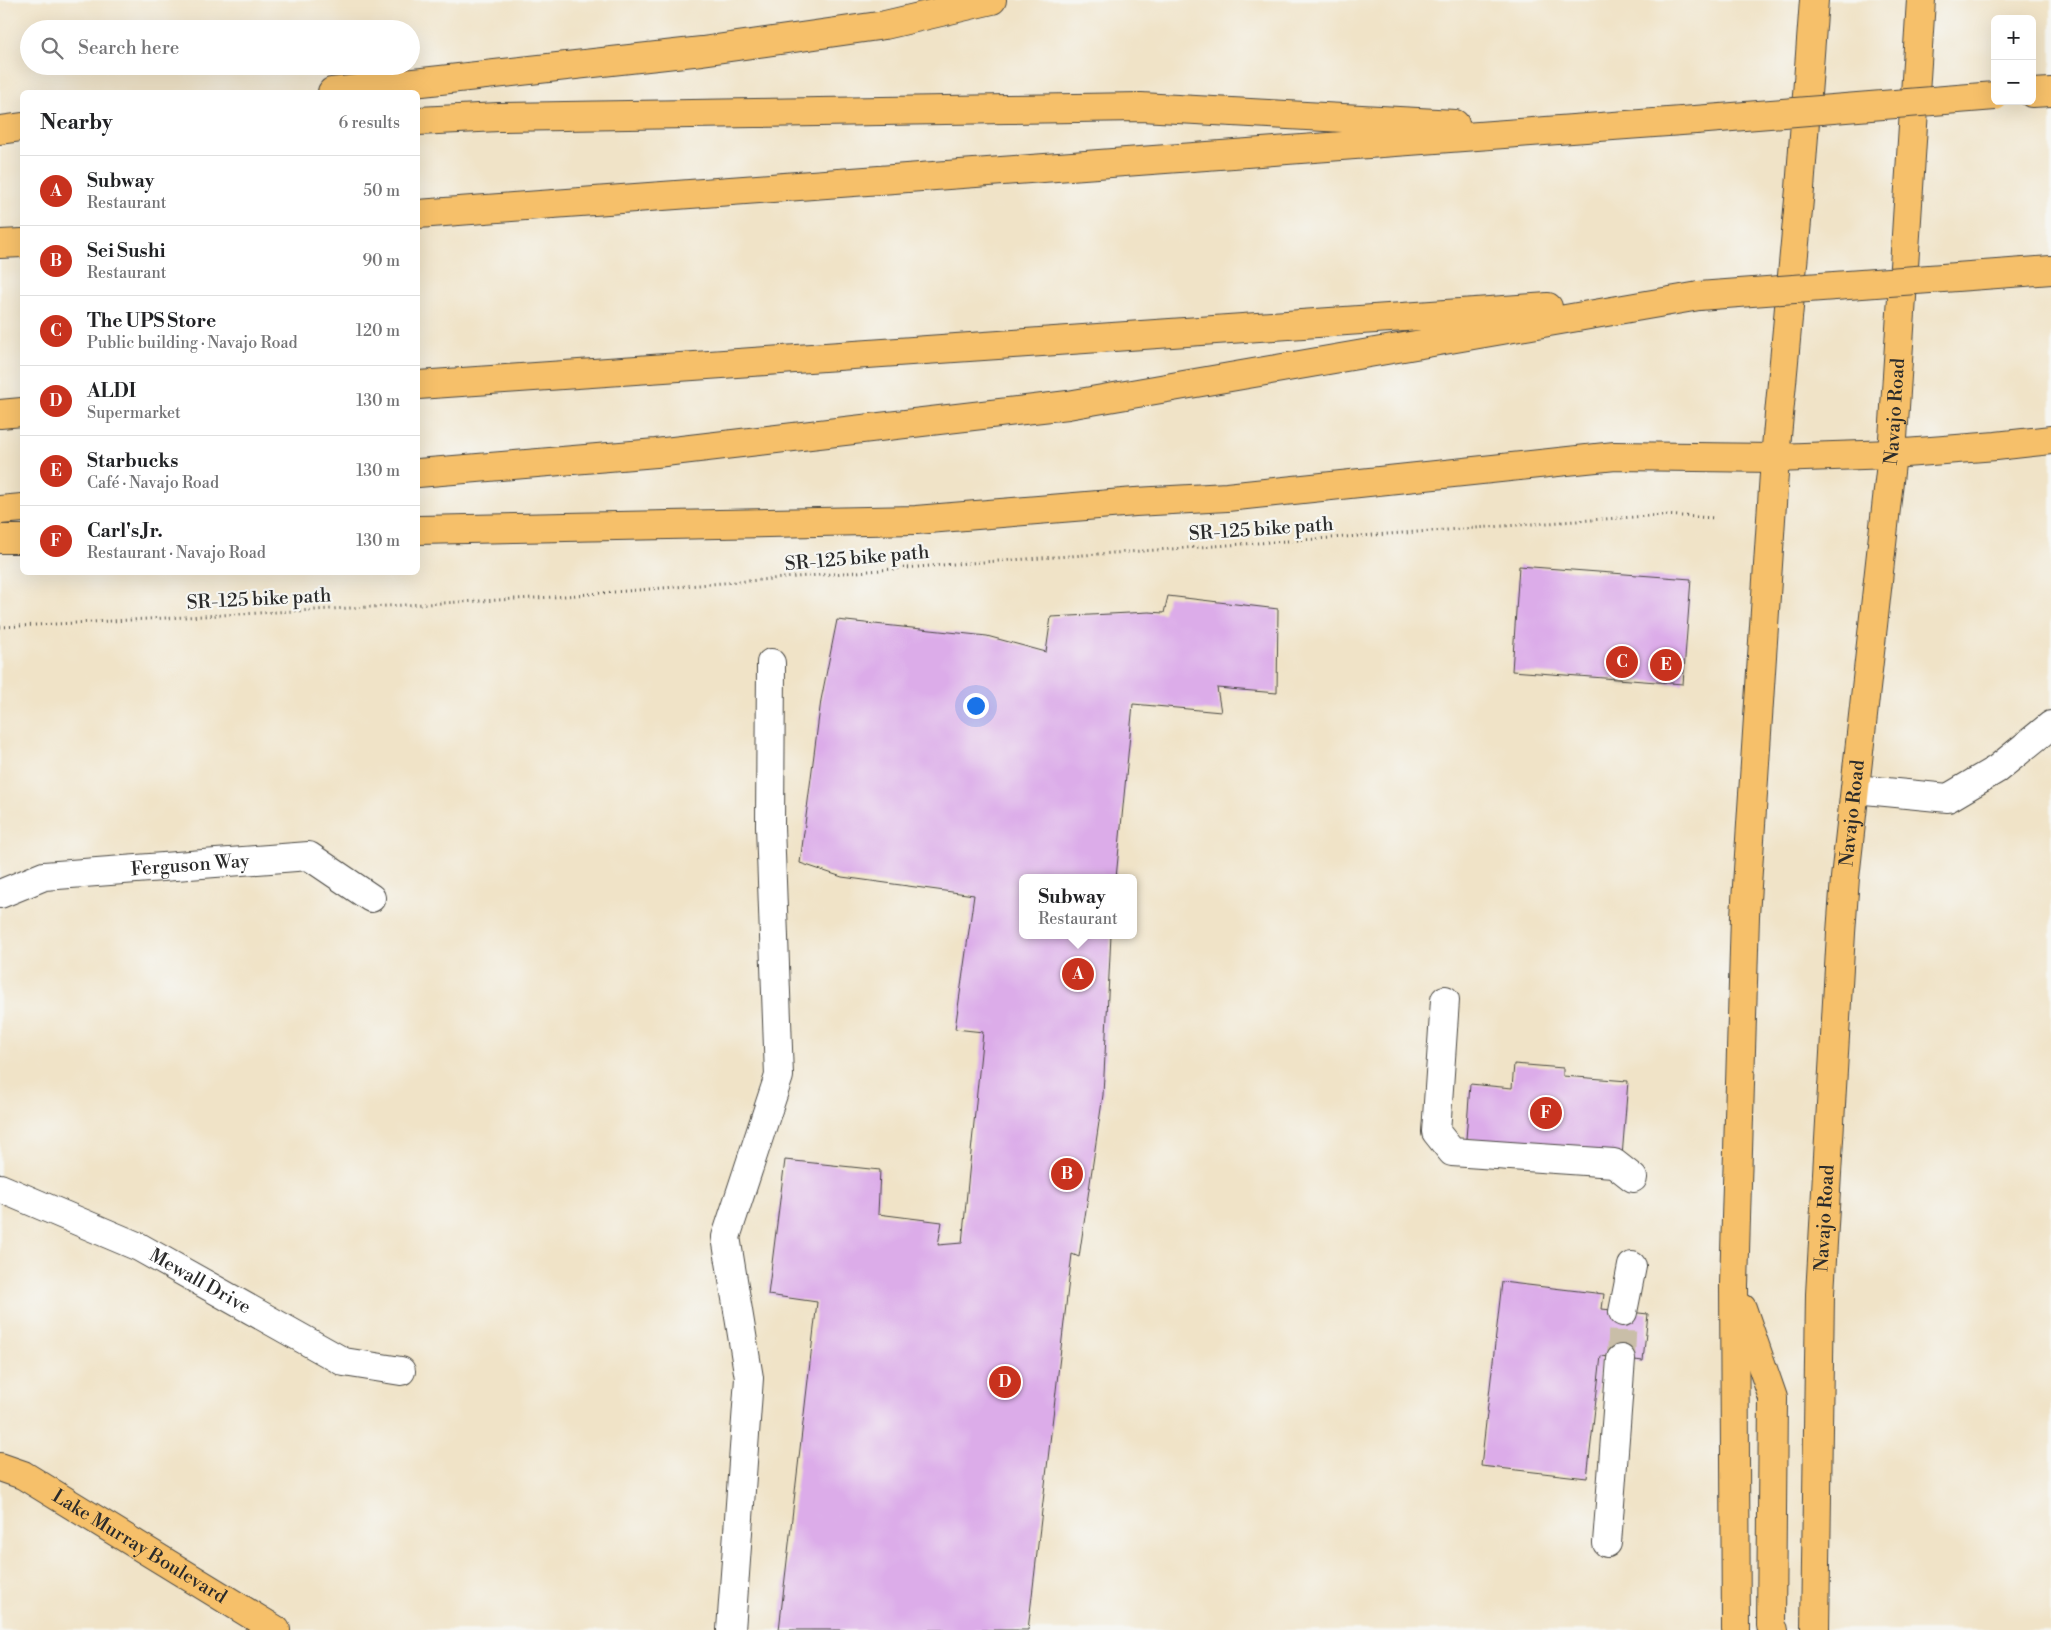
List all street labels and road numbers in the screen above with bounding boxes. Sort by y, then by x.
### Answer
street label: Navajo Road [1879,357,1910,466]
street label: SR-125 bike path [1188,512,1334,546]
street label: SR-125 bike path [784,540,930,576]
street label: SR-125 bike path [186,583,332,615]
street label: Navajo Road [1834,758,1870,868]
street label: Ferguson Way [130,848,251,881]
street label: Navajo Road [1809,1164,1840,1272]
street label: Mewall Drive [145,1243,255,1319]
street label: Lake Murray Boulevard [48,1484,231,1609]

